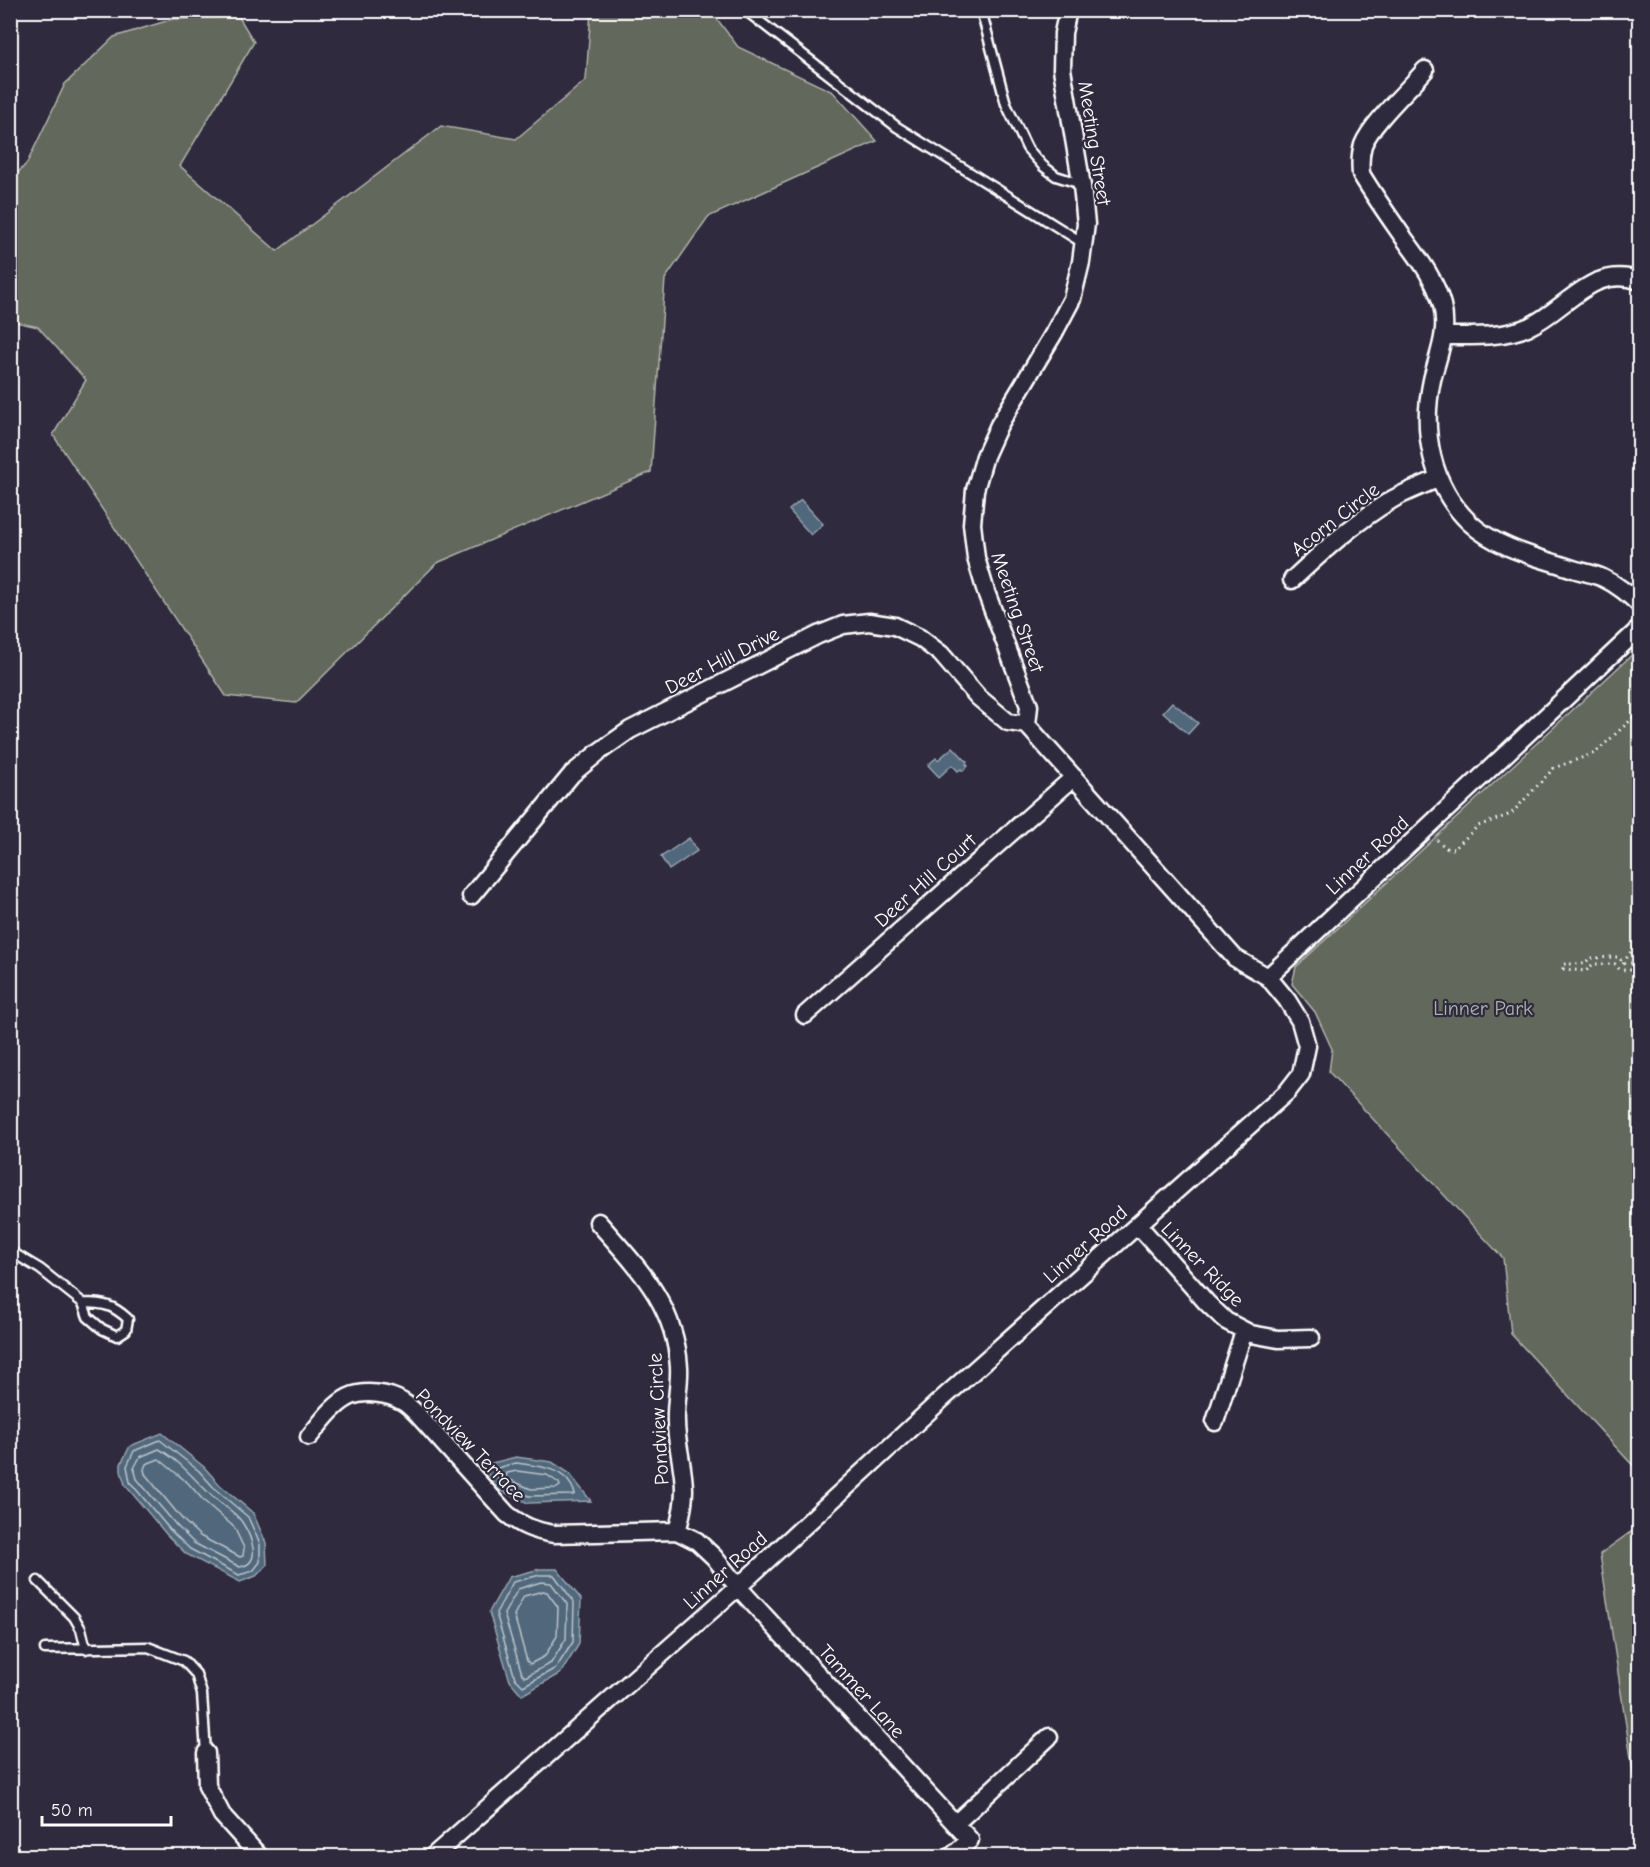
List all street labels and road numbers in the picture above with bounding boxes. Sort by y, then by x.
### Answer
street label: Meeting Street [1073,79,1116,208]
street label: Acorn Circle [1287,478,1384,561]
street label: Meeting Street [986,549,1049,676]
street label: Deer Hill Drive [661,622,783,699]
street label: Linner Road [1321,811,1413,899]
street label: Deer Hill Court [870,828,982,932]
street label: Linner Road [1039,1201,1132,1288]
street label: Linner Ridge [1157,1217,1249,1312]
street label: Pondview Circle [644,1352,673,1486]
street label: Pondview Terrace [411,1384,530,1507]
street label: Linner Road [679,1527,772,1614]
street label: Tammer Lane [814,1640,910,1743]

